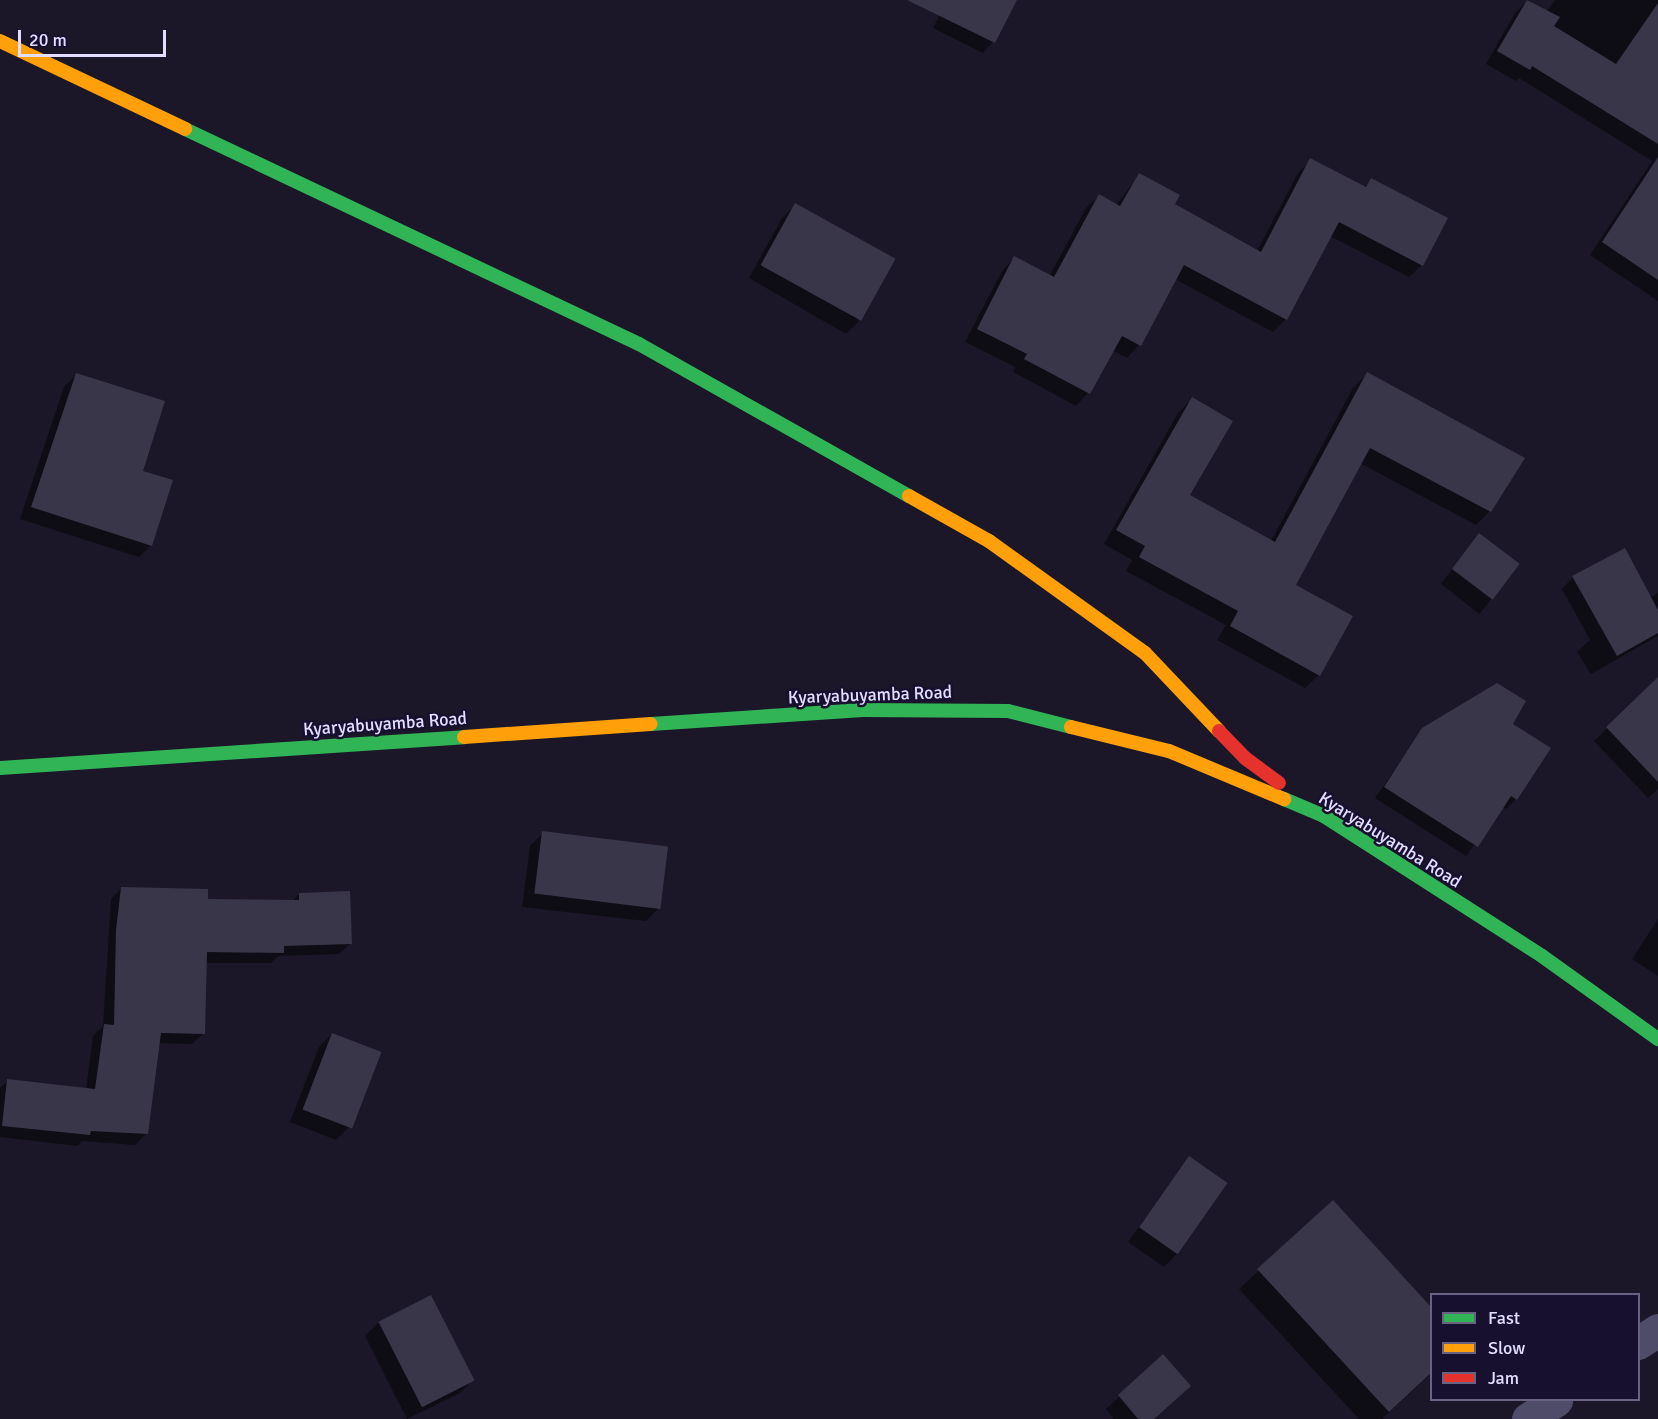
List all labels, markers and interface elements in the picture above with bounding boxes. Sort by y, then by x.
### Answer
scale bar [21,18,170,56]
text: 20 m [29,29,67,51]
street label: Kyaryabuyamba Road [788,681,952,709]
street label: Kyaryabuyamba Road [302,707,468,741]
street label: Kyaryabuyamba Road [1315,787,1465,893]
legend [1430,1293,1640,1401]
text: Fast [1488,1307,1520,1329]
text: Slow [1488,1337,1525,1359]
text: Jam [1488,1367,1519,1389]

